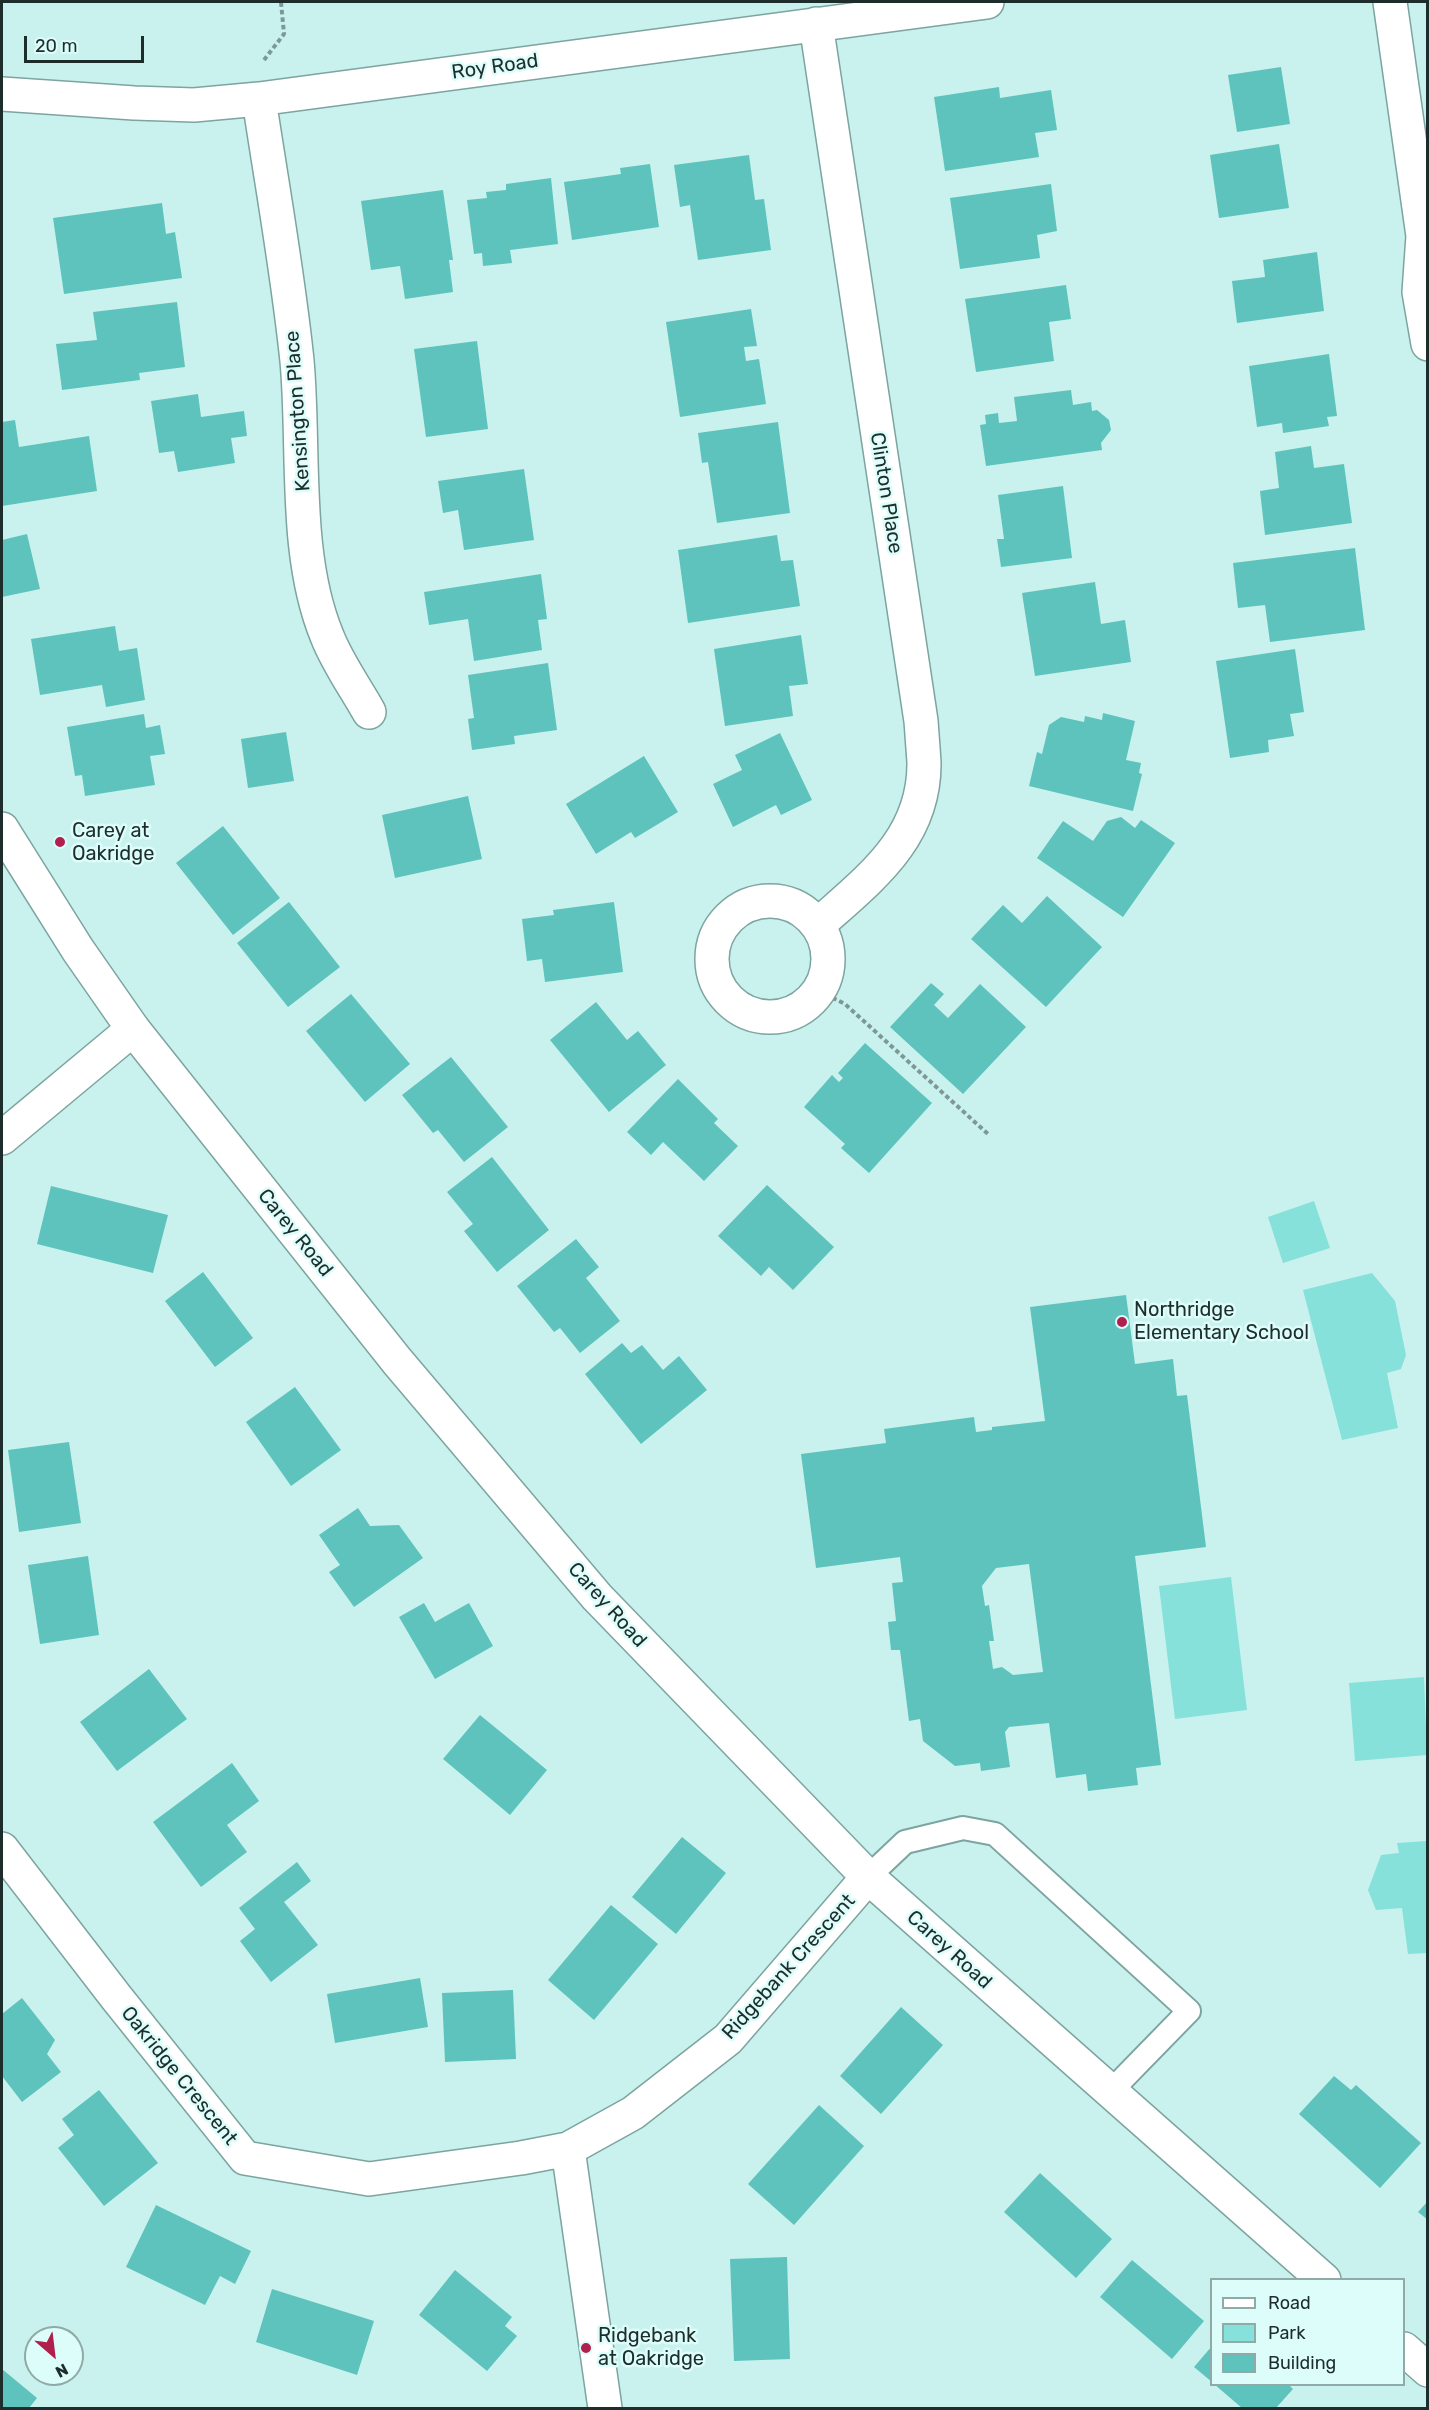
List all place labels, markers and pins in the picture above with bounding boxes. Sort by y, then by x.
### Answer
place label: Carey at Oakridge [72,819,154,866]
marker: Carey at Oakridge [53,835,67,849]
place label: Northridge Elementary School [1134,1298,1309,1345]
marker: Northridge Elementary School [1115,1315,1129,1329]
place label: Ridgebank at Oakridge [598,2324,704,2371]
marker: Ridgebank at Oakridge [579,2341,593,2355]

